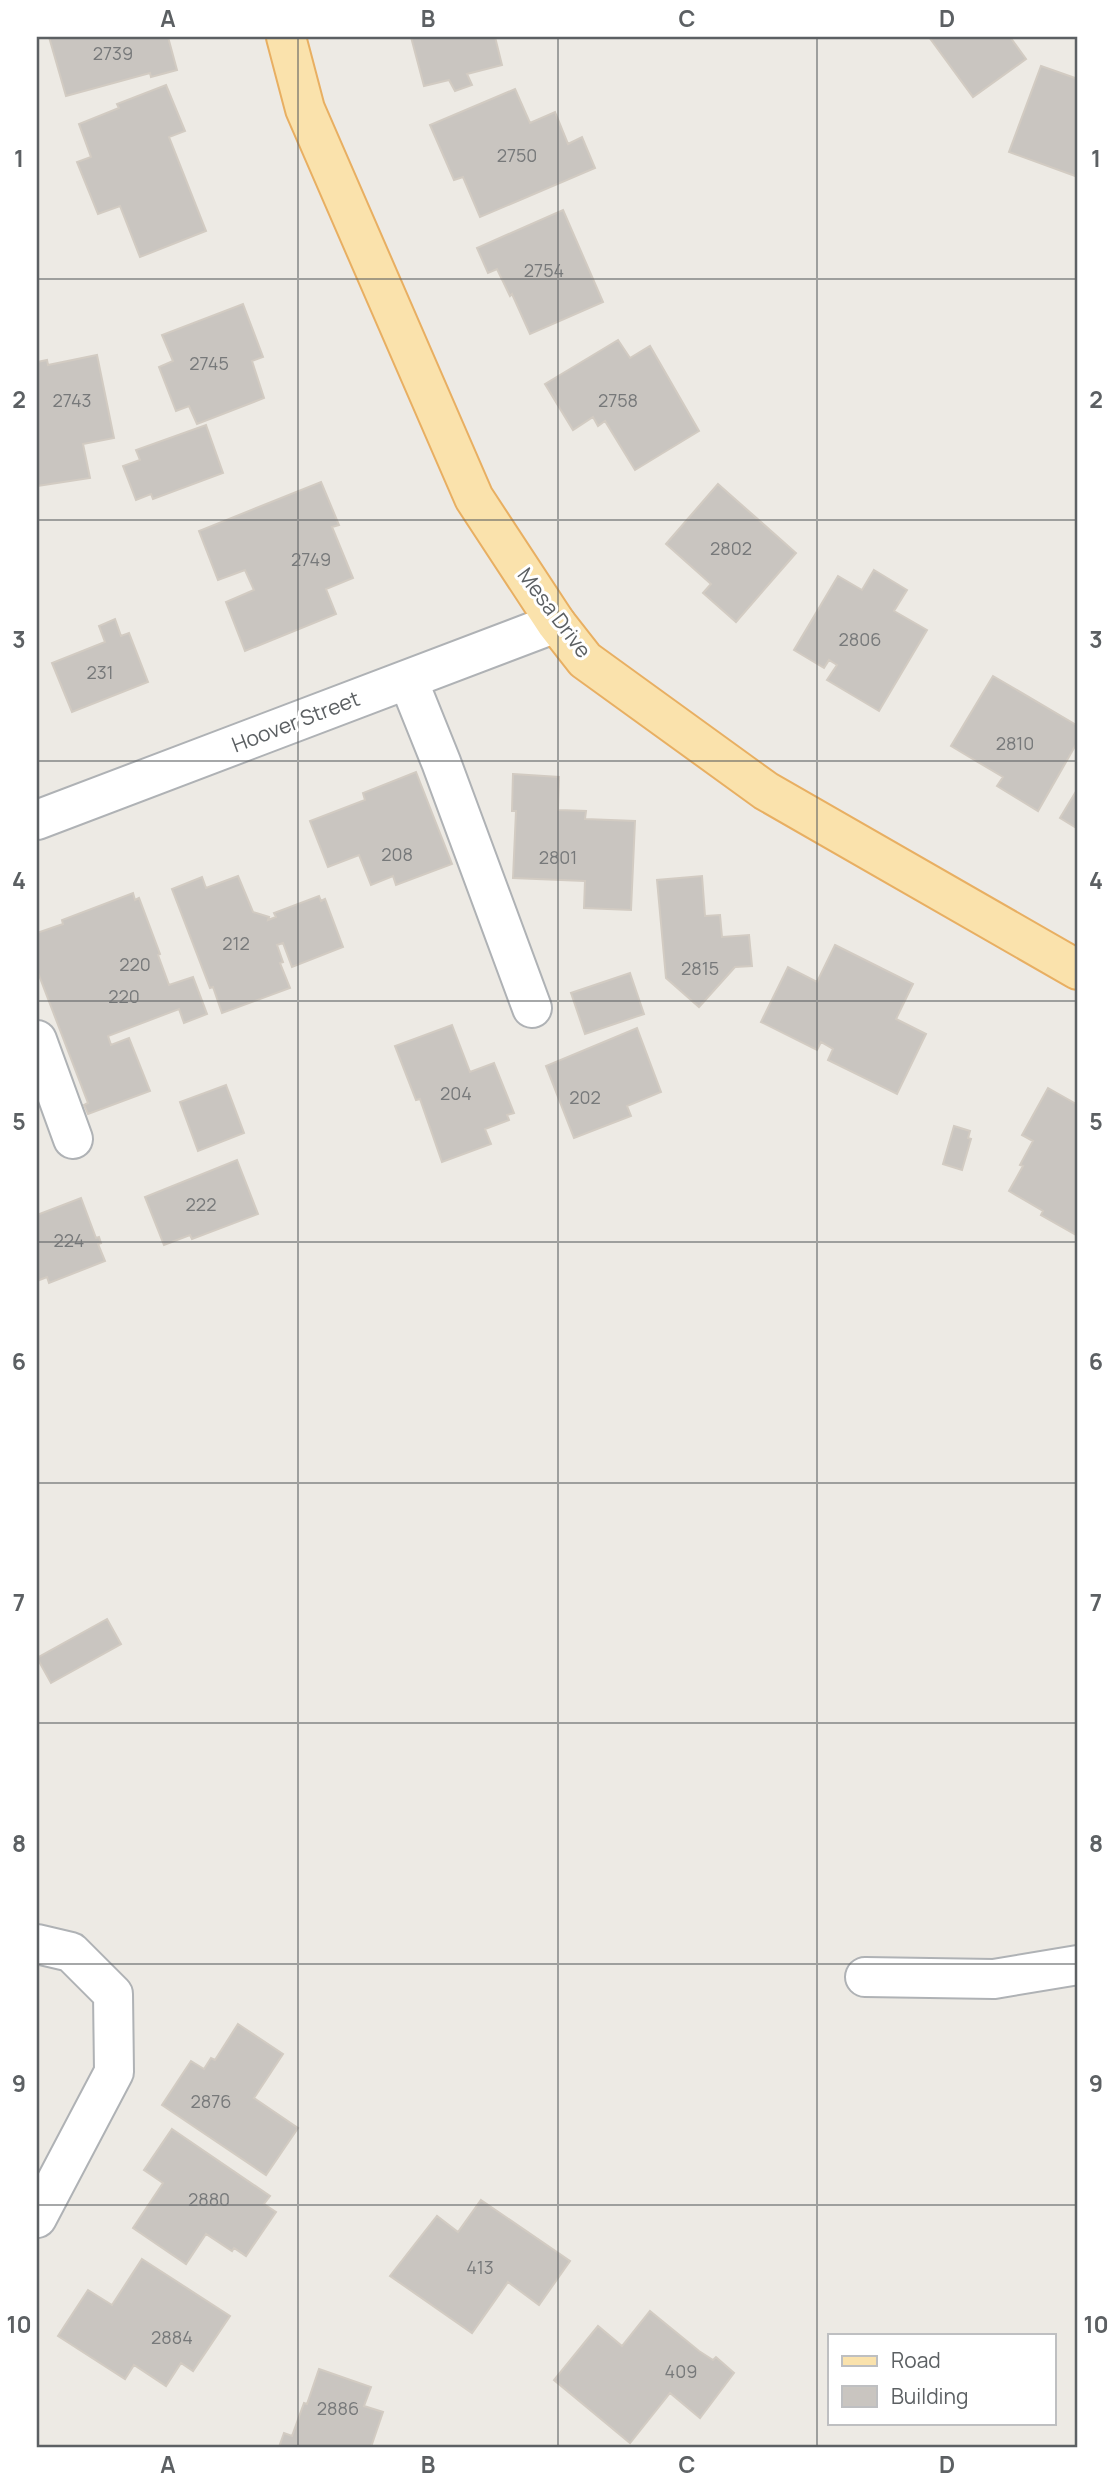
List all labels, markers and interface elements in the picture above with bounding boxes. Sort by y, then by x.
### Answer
text: A [160,2,176,34]
text: B [421,2,435,34]
text: C [679,2,696,34]
text: D [939,2,955,34]
house number: 2739 [93,41,133,65]
text: 1 [14,142,24,174]
text: 1 [1091,142,1101,174]
house number: 2750 [497,143,537,167]
house number: 2754 [524,258,564,282]
house number: 2745 [189,351,229,375]
text: 2 [12,383,26,415]
text: 2 [1089,383,1103,415]
house number: 2743 [52,388,92,412]
house number: 2758 [598,388,638,412]
house number: 2802 [710,536,752,560]
house number: 2749 [291,547,331,571]
street label: Mesa Drive [512,562,598,663]
text: 3 [12,623,26,655]
text: 3 [1089,623,1103,655]
house number: 2806 [839,627,881,651]
house number: 231 [86,660,114,684]
street label: Hoover Street [228,684,364,758]
house number: 2810 [996,731,1034,755]
house number: 208 [381,842,413,866]
house number: 2801 [539,845,577,869]
text: 4 [12,864,26,896]
text: 4 [1089,864,1103,896]
house number: 212 [222,931,250,955]
house number: 220 [119,952,151,976]
house number: 2815 [681,956,719,980]
house number: 220 [108,984,140,1008]
house number: 204 [440,1081,472,1105]
house number: 202 [569,1085,601,1109]
text: 5 [12,1105,26,1137]
text: 5 [1089,1105,1103,1137]
house number: 222 [186,1192,216,1216]
house number: 224 [54,1228,84,1252]
text: 6 [12,1345,26,1377]
text: 6 [1089,1345,1103,1377]
text: 7 [13,1586,25,1618]
text: 7 [1090,1586,1102,1618]
text: 8 [12,1827,26,1859]
text: 8 [1089,1827,1103,1859]
text: 9 [12,2067,26,2099]
text: 9 [1089,2067,1103,2099]
house number: 2876 [191,2089,231,2113]
house number: 2880 [188,2187,230,2211]
house number: 413 [466,2255,494,2279]
text: 10 [6,2308,32,2340]
text: 10 [1083,2308,1109,2340]
house number: 2884 [151,2325,193,2349]
legend [828,2334,1056,2424]
text: Road [891,2346,941,2374]
house number: 409 [665,2359,697,2383]
text: Building [891,2382,968,2410]
house number: 2886 [317,2396,359,2420]
text: A [160,2448,176,2480]
text: B [421,2448,435,2480]
text: C [679,2448,696,2480]
text: D [939,2448,955,2480]

